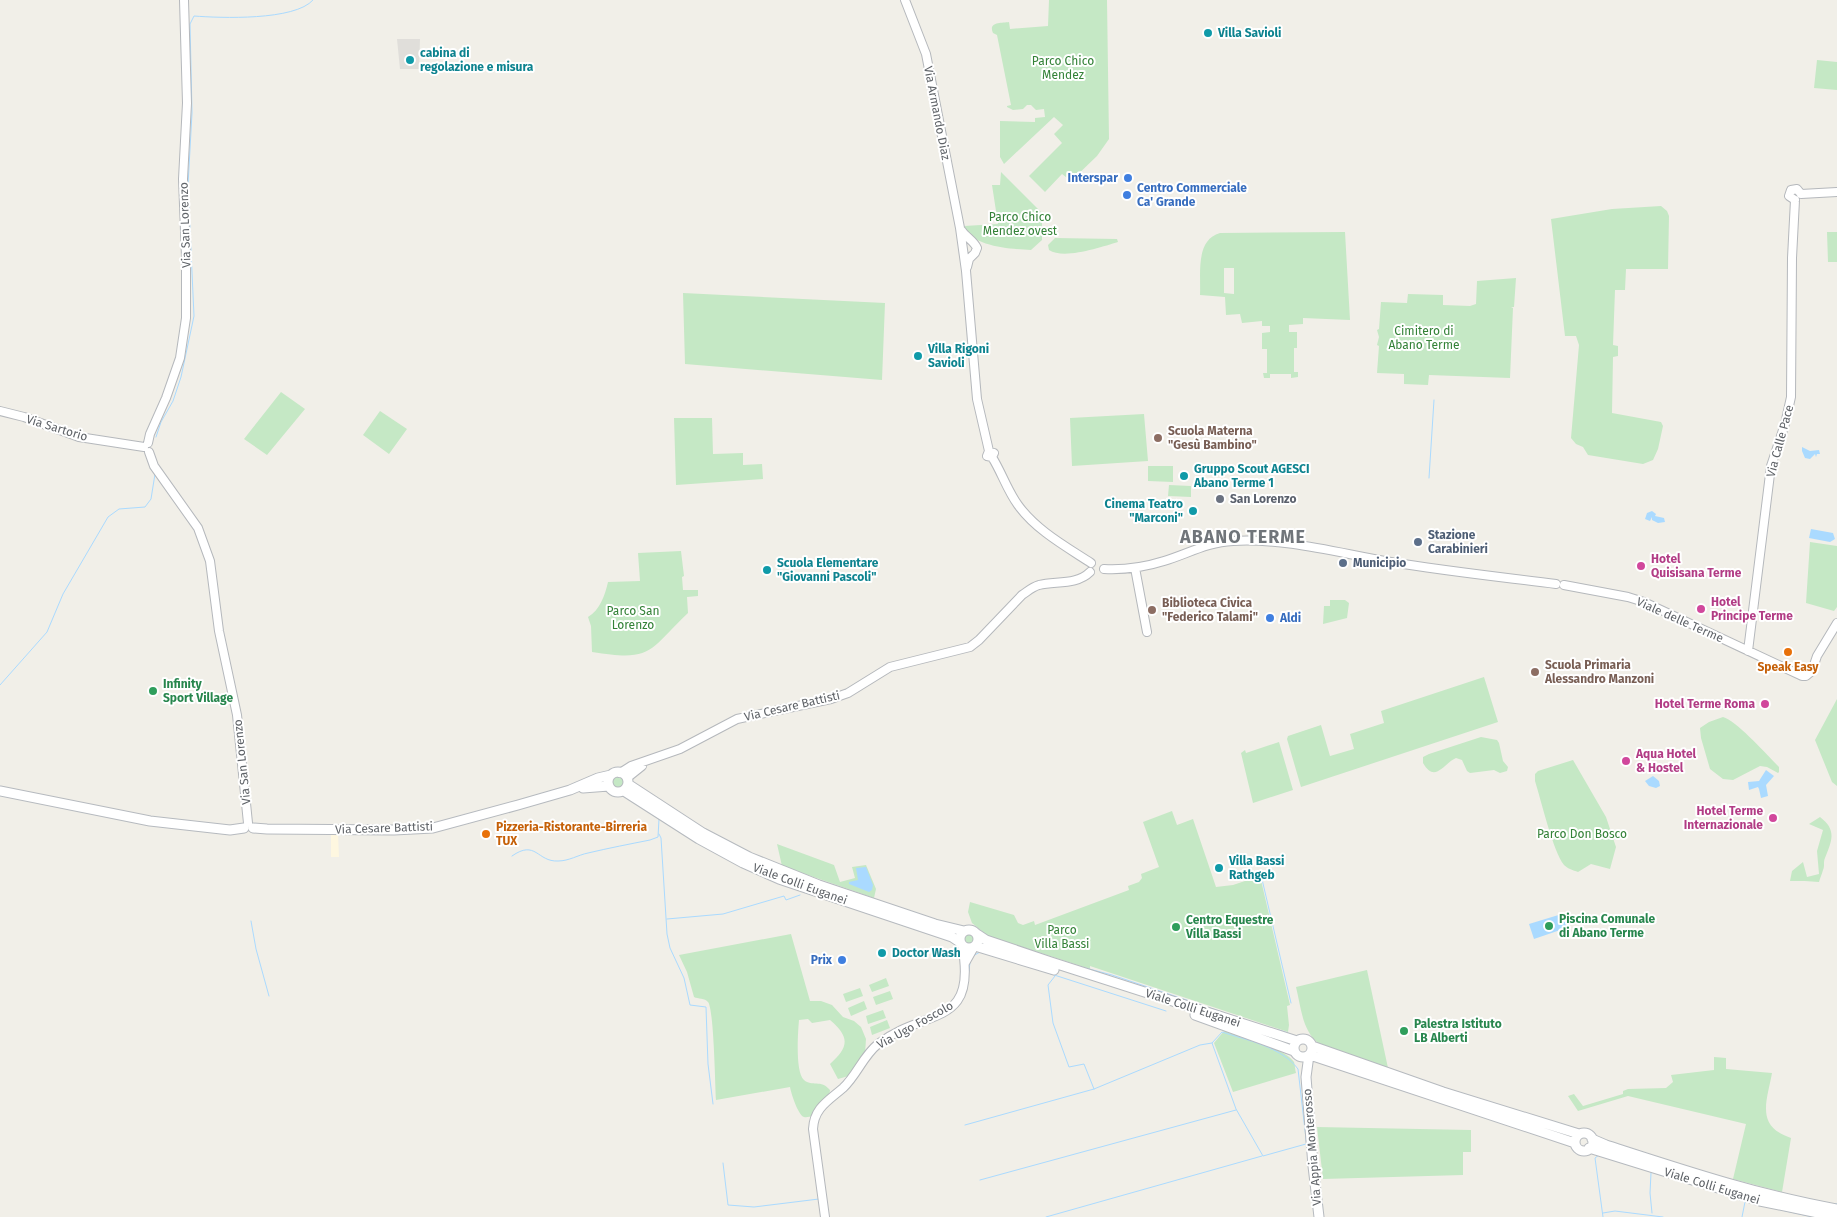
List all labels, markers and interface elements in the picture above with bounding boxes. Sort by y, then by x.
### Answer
place label: Villa Savioli [1217,26,1281,40]
marker: Villa Savioli [1202,27,1214,39]
place label: cabina di regolazione e misura [420,46,534,74]
marker: cabina di regolazione e misura [404,54,416,66]
park label: Parco Chico Mendez [1032,54,1094,82]
street label: Via Armando Diaz [921,65,953,161]
place label: Interspar [1068,171,1118,185]
marker: Interspar [1122,172,1134,184]
place label: Centro Commerciale Ca' Grande [1137,181,1247,209]
street label: Via San Lorenzo [177,182,193,268]
marker: Centro Commerciale Ca' Grande [1121,189,1133,201]
park label: Parco Chico Mendez ovest [983,210,1058,238]
park label: Cimitero di Abano Terme [1388,324,1460,352]
place label: Villa Rigoni Savioli [927,342,989,370]
marker: Villa Rigoni Savioli [912,350,924,362]
street label: Via Calle Pace [1764,403,1796,479]
street label: Via Sartorio [25,412,89,444]
place label: Scuola Materna "Gesù Bambino" [1168,424,1257,452]
marker: Scuola Materna "Gesù Bambino" [1152,432,1164,444]
place label: Gruppo Scout AGESCI Abano Terme 1 [1193,462,1310,490]
marker: Gruppo Scout AGESCI Abano Terme 1 [1178,470,1190,482]
place label: San Lorenzo [1230,492,1296,506]
marker: San Lorenzo [1214,493,1226,505]
place label: Cinema Teatro "Marconi" [1105,497,1183,525]
marker: Cinema Teatro "Marconi" [1187,505,1199,517]
district label: ABANO TERME [1179,526,1306,548]
place label: Stazione Carabinieri [1428,528,1488,556]
marker: Stazione Carabinieri [1412,536,1424,548]
place label: Hotel Quisisana Terme [1651,552,1742,580]
place label: Scuola Elementare "Giovanni Pascoli" [777,556,879,584]
place label: Municipio [1353,556,1406,570]
marker: Municipio [1337,557,1349,569]
marker: Hotel Quisisana Terme [1635,560,1647,572]
marker: Scuola Elementare "Giovanni Pascoli" [761,564,773,576]
street label: Viale delle Terme [1634,595,1726,645]
place label: Hotel Principe Terme [1711,595,1793,623]
place label: Biblioteca Civica "Federico Talami" [1162,596,1258,624]
marker: Hotel Principe Terme [1695,603,1707,615]
park label: Parco San Lorenzo [607,604,659,632]
marker: Biblioteca Civica "Federico Talami" [1146,604,1158,616]
place label: Aldi [1279,611,1301,625]
marker: Aldi [1264,612,1276,624]
marker: Speak Easy [1782,646,1794,658]
place label: Scuola Primaria Alessandro Manzoni [1544,658,1654,686]
place label: Speak Easy [1758,660,1819,674]
marker: Scuola Primaria Alessandro Manzoni [1529,666,1541,678]
place label: Infinity Sport Village [163,677,233,705]
marker: Infinity Sport Village [147,685,159,697]
street label: Via Cesare Battisti [743,688,841,724]
place label: Hotel Terme Roma [1655,697,1755,711]
marker: Hotel Terme Roma [1759,698,1771,710]
street label: Via San Lorenzo [231,719,253,805]
place label: Aqua Hotel & Hostel [1635,747,1697,775]
marker: Aqua Hotel & Hostel [1620,755,1632,767]
place label: Hotel Terme Internazionale [1684,804,1763,832]
marker: Hotel Terme Internazionale [1767,812,1779,824]
street label: Via Cesare Battisti [335,819,433,837]
place label: Pizzeria-Ristorante-Birreria TUX [496,820,647,848]
park label: Parco Don Bosco [1537,827,1627,841]
marker: Pizzeria-Ristorante-Birreria TUX [480,828,492,840]
place label: Villa Bassi Rathgeb [1228,854,1284,882]
street label: Viale Colli Euganei [751,860,849,908]
marker: Villa Bassi Rathgeb [1213,862,1225,874]
place label: Piscina Comunale di Abano Terme [1559,912,1655,940]
place label: Centro Equestre Villa Bassi [1185,913,1274,941]
marker: Piscina Comunale di Abano Terme [1543,920,1555,932]
marker: Centro Equestre Villa Bassi [1170,921,1182,933]
park label: Parco Villa Bassi [1035,923,1089,951]
place label: Doctor Wash [892,946,961,960]
marker: Doctor Wash [876,947,888,959]
place label: Prix [811,953,833,967]
marker: Prix [836,954,848,966]
street label: Viale Colli Euganei [1144,986,1242,1030]
street label: Via Ugo Foscolo [874,998,956,1052]
place label: Palestra Istituto LB Alberti [1414,1017,1502,1045]
marker: Palestra Istituto LB Alberti [1398,1025,1410,1037]
street label: Via Appia Monterosso [1300,1088,1324,1206]
street label: Viale Colli Euganei [1662,1165,1762,1207]

